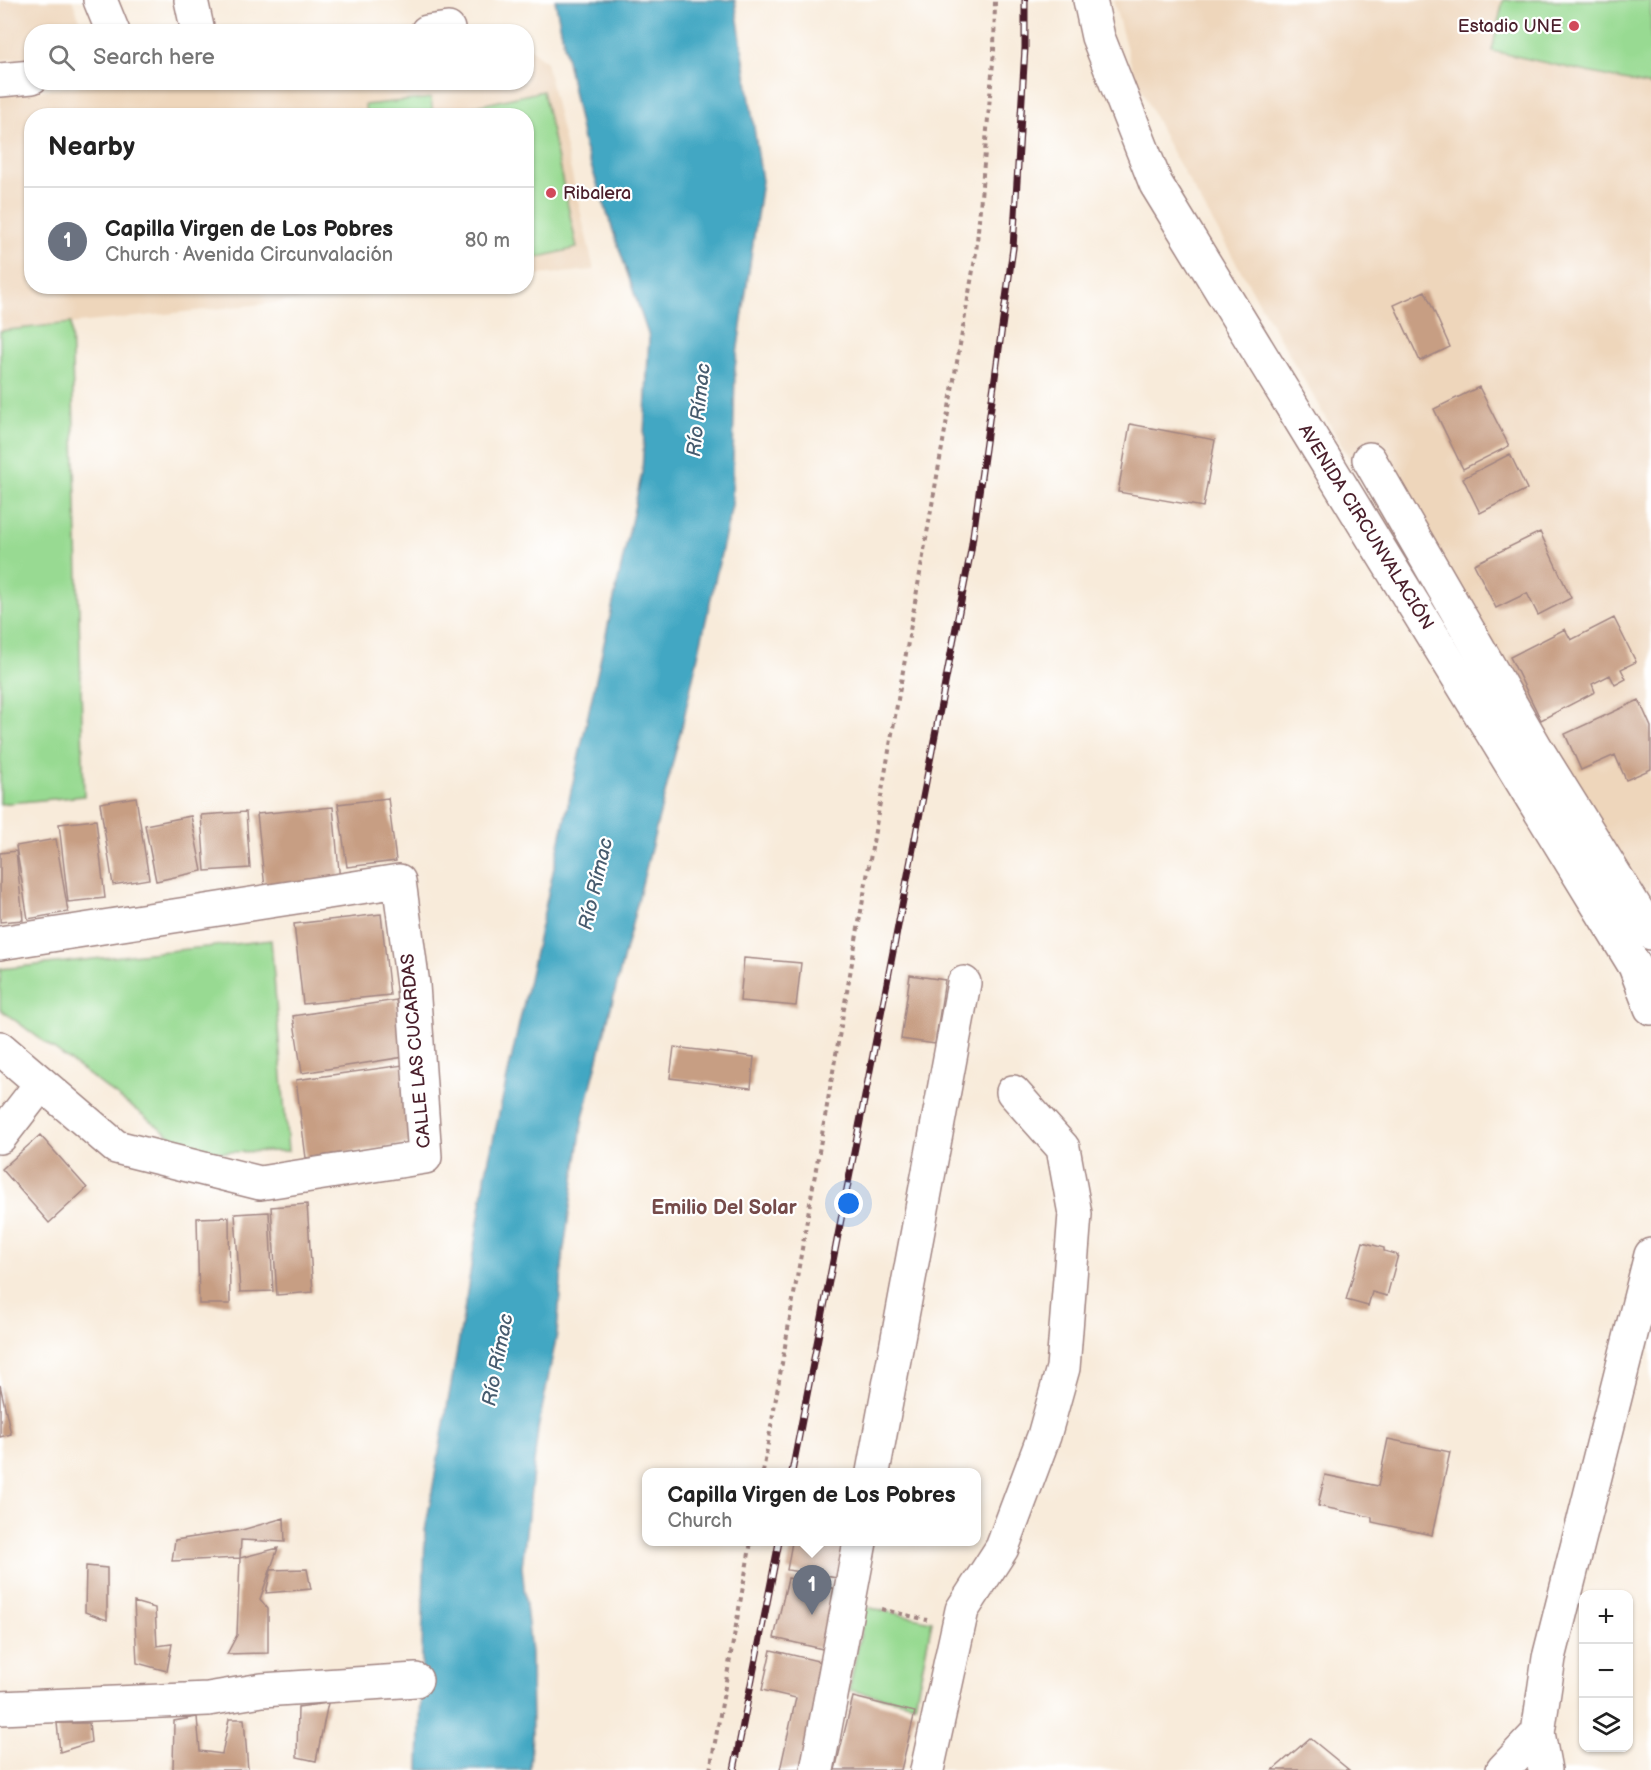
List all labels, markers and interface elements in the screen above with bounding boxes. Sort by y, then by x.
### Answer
place label: Estadio UNE [1458,16,1562,37]
marker: Estadio UNE [1567,19,1581,33]
search box [24,24,534,90]
icon: search [45,41,78,74]
text: Search here [93,44,215,71]
text: Nearby [48,132,135,163]
place label: Ribalera [563,183,631,204]
marker: Ribalera [544,186,558,200]
text: Capilla Virgen de Los Pobres [105,216,393,243]
text: 1 [63,229,72,253]
text: 80 m [465,229,510,253]
text: Church · Avenida Circunvalación [105,243,393,267]
water label: Río Rímac [682,362,716,458]
street label: AVENIDA CIRCUNVALACIÓN [1294,419,1440,634]
water label: Río Rímac [574,835,618,932]
street label: CALLE LAS CUCARDAS [397,953,435,1149]
your location [834,1189,863,1218]
district label: Emilio Del Solar [651,1196,798,1220]
water label: Río Rímac [477,1311,519,1408]
popup [642,1468,981,1546]
text: Capilla Virgen de Los Pobres [667,1482,956,1509]
text: Church [667,1509,732,1533]
pin: 1 [792,1566,832,1615]
map controls [1579,1590,1633,1752]
button: + [1579,1590,1633,1644]
button: − [1579,1644,1633,1698]
button: layers [1579,1698,1633,1752]

